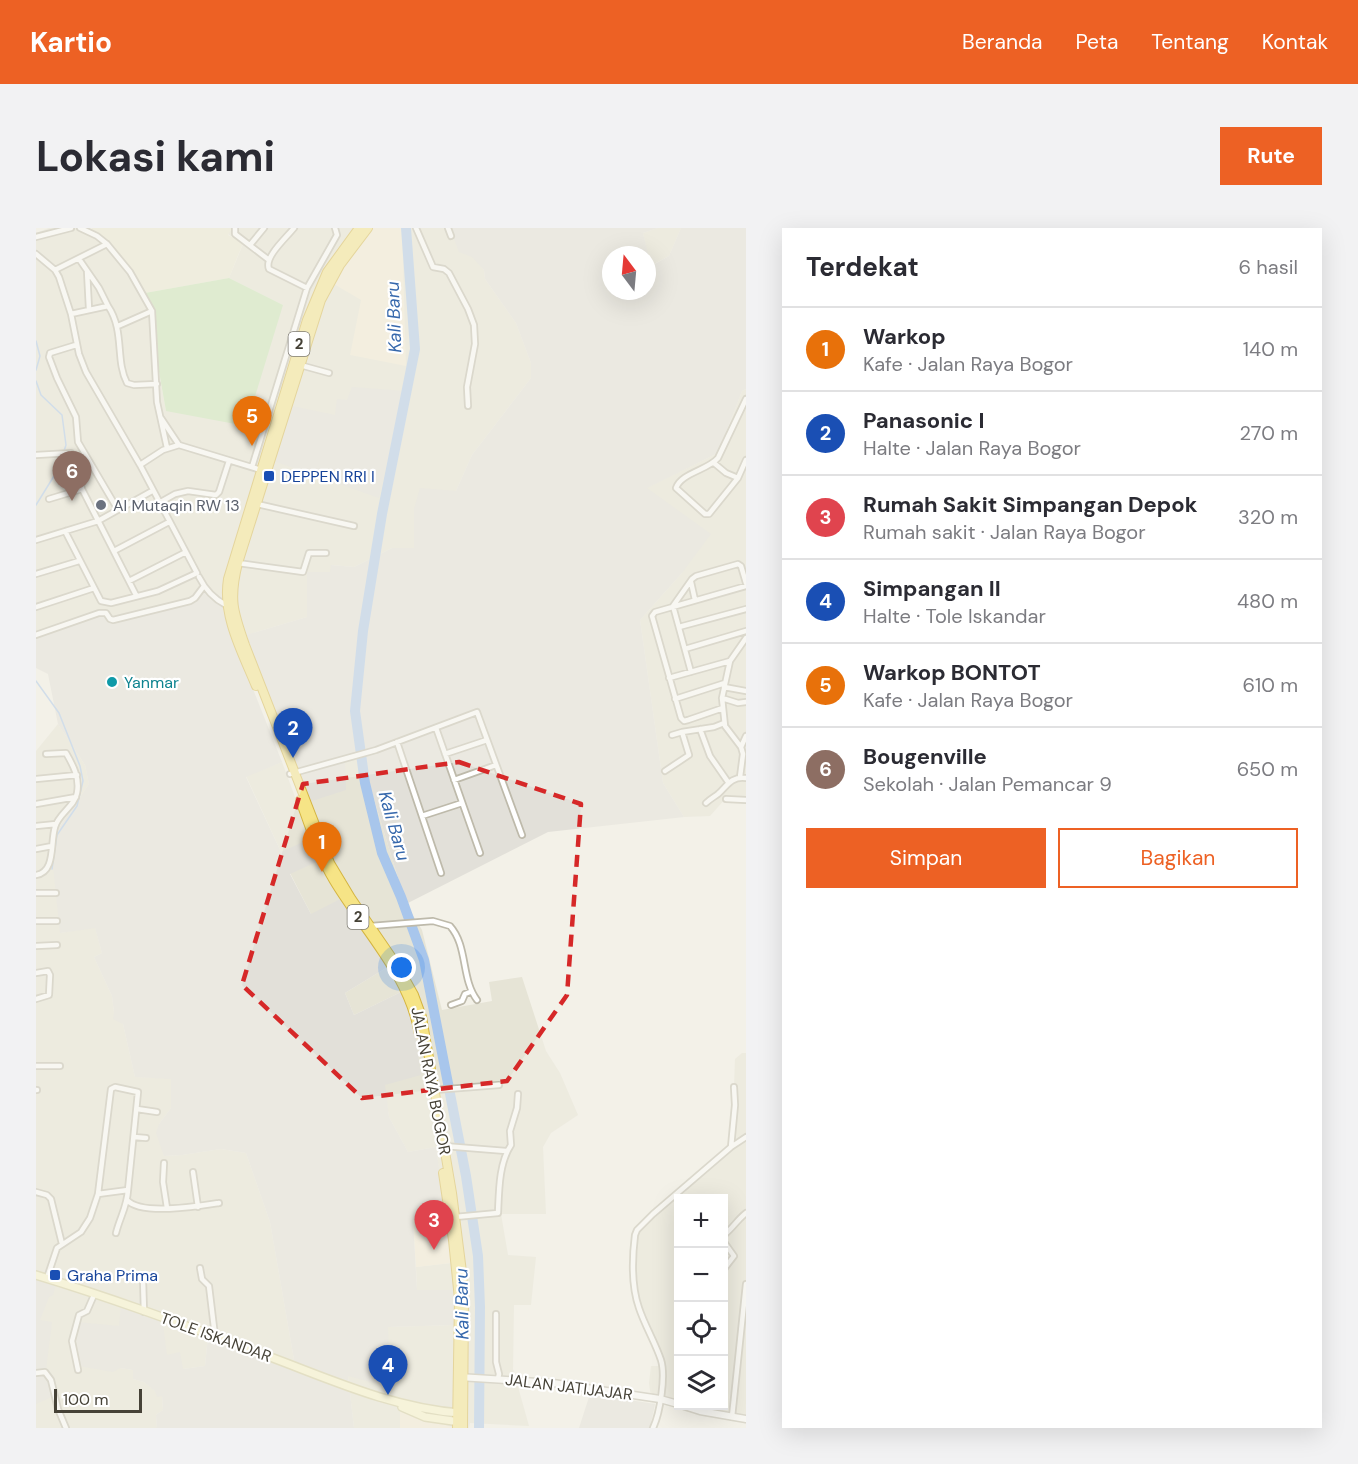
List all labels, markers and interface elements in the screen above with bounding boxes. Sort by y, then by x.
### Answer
text: Kartio [30,24,112,61]
text: Beranda [962,28,1043,56]
text: Peta [1076,28,1118,56]
text: Tentang [1151,28,1229,56]
text: Kontak [1262,28,1328,56]
button: Rute [1220,127,1322,185]
text: Lokasi kami [36,129,275,184]
north arrow [602,246,656,300]
text: Terdekat [806,250,919,284]
text: 6 hasil [1238,254,1298,280]
water label: Kali Baru [381,281,407,353]
text: Warkop [863,322,946,351]
road number: 2 [288,332,310,356]
text: 1 [822,336,829,362]
text: 140 m [1243,336,1298,362]
text: Kafe · Jalan Raya Bogor [863,351,1073,377]
pin: 5 [232,396,272,446]
text: Panasonic I [863,406,984,435]
text: 2 [820,420,831,446]
text: 270 m [1240,420,1298,446]
text: Halte · Jalan Raya Bogor [863,435,1081,461]
pin: 6 [52,452,92,501]
place label: DEPPEN RRI I [281,466,375,487]
marker: DEPPEN RRI I [262,469,276,483]
text: Rumah Sakit Simpangan Depok [863,490,1197,519]
place label: Al Mutaqin RW 13 [113,495,240,516]
marker: Al Mutaqin RW 13 [94,498,108,512]
text: 3 [819,504,832,530]
text: 320 m [1238,504,1298,530]
text: Rumah sakit · Jalan Raya Bogor [863,519,1146,545]
text: Simpangan II [863,574,1001,603]
text: 4 [819,588,832,614]
text: 480 m [1237,588,1298,614]
text: Halte · Tole Iskandar [863,603,1046,629]
text: Warkop BONTOT [863,658,1041,687]
place label: Yanmar [124,672,179,693]
text: 5 [819,672,832,698]
text: 610 m [1242,672,1298,698]
marker: Yanmar [105,675,119,689]
text: Kafe · Jalan Raya Bogor [863,687,1073,713]
pin: 2 [274,708,312,758]
text: Bougenville [863,742,987,771]
text: 6 [819,756,832,782]
text: 650 m [1237,756,1298,782]
text: Sekolah · Jalan Pemancar 9 [863,771,1112,797]
water label: Kali Baru [373,788,415,864]
pin: 1 [302,822,342,872]
button: Simpan [806,828,1046,888]
button: Bagikan [1058,828,1298,888]
road number: 2 [348,905,368,929]
your location [387,953,416,982]
street label: JALAN RAYA BOGOR [406,1005,456,1157]
map controls [674,1194,728,1410]
button: + [674,1194,728,1248]
pin: 3 [414,1200,454,1250]
button: − [674,1248,728,1302]
place label: Graha Prima [67,1265,158,1286]
marker: Graha Prima [48,1268,62,1282]
water label: Kali Baru [449,1268,475,1340]
button: locate [674,1302,728,1356]
street label: TOLE ISKANDAR [157,1307,275,1367]
pin: 4 [368,1346,408,1395]
button: layers [674,1356,728,1410]
street label: JALAN JATIJAJAR [504,1369,634,1405]
scale bar [54,1386,142,1414]
text: 100 m [63,1389,108,1410]

